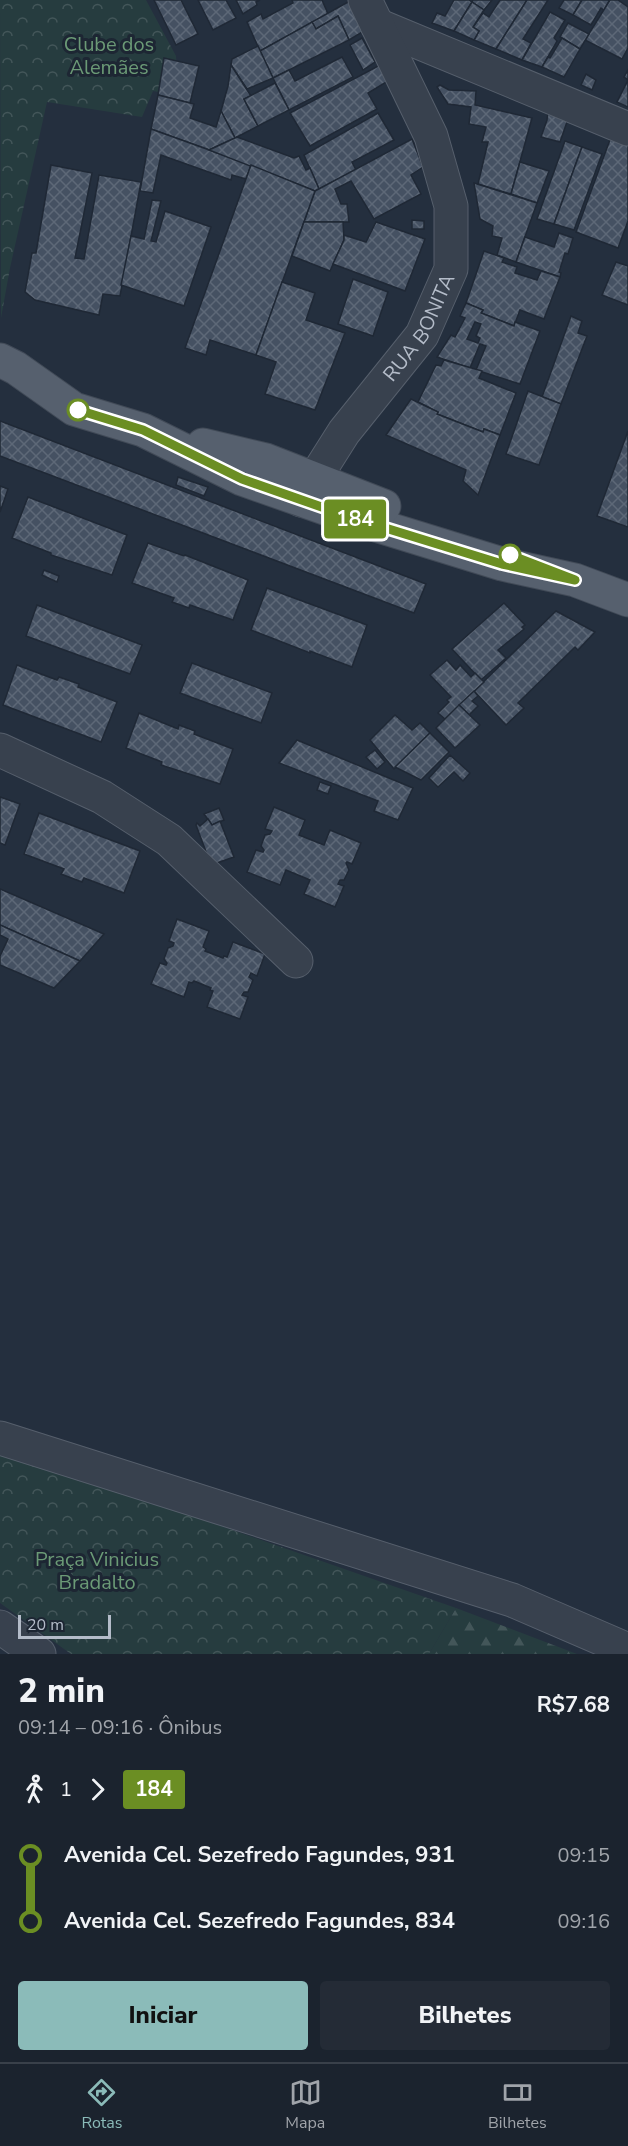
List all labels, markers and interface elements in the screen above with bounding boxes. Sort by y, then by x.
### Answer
park label: Clube dos Alemães [64,31,154,81]
street label: RUA BONITA [377,269,461,387]
unlabelled marker [67,399,89,421]
line badge: 184 [320,500,389,538]
text: 184 [336,505,374,533]
unlabelled marker [499,544,521,566]
park label: Praça Vinicius Bradalto [35,1546,159,1596]
scale bar [18,1612,111,1640]
text: 20 m [27,1614,64,1636]
text: 2 min [18,1669,105,1714]
text: R$7.68 [537,1690,610,1720]
text: 09:14 – 09:16 · Ônibus [18,1714,222,1741]
icon: walk [18,1773,51,1806]
icon: forward [81,1773,114,1806]
text: 184 [135,1775,173,1803]
text: 1 [60,1776,72,1803]
text: Avenida Cel. Sezefredo Fagundes, 931 [64,1840,455,1870]
text: 09:15 [557,1842,610,1869]
text: Avenida Cel. Sezefredo Fagundes, 834 [64,1906,455,1936]
text: 09:16 [557,1908,610,1935]
button: Iniciar [18,1981,308,2050]
button: Bilhetes [320,1981,610,2050]
tab: Rotas [81,2076,123,2134]
tab: Mapa [285,2076,325,2134]
tab: Bilhetes [488,2076,547,2134]

